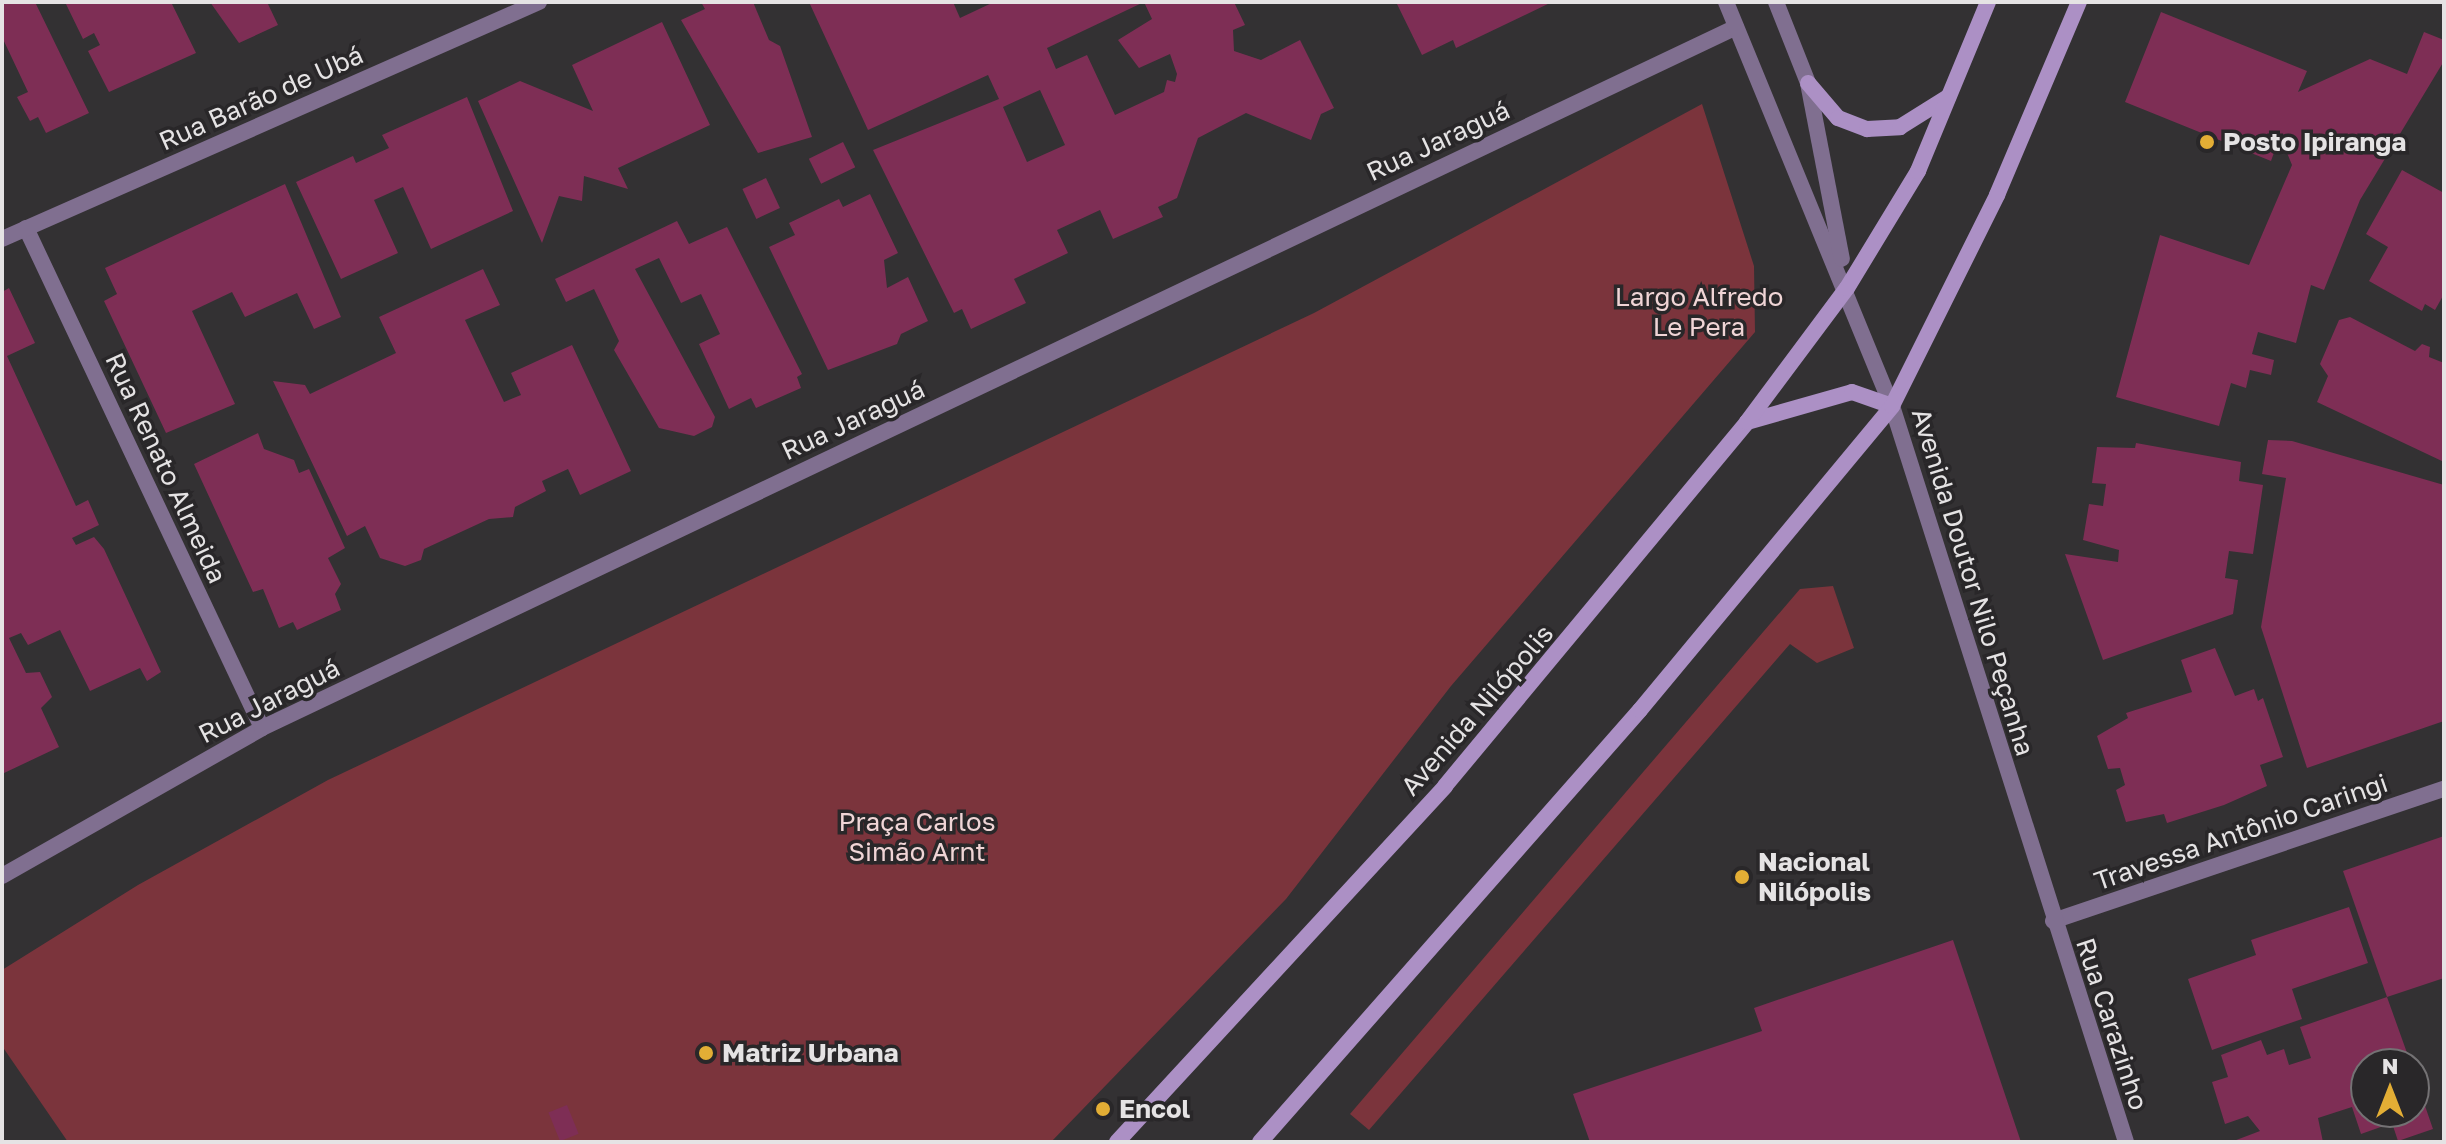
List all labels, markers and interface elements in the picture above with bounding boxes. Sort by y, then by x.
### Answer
street label: Rua Barão de Ubá [154,39,368,157]
street label: Rua Jaraguá [1362,94,1514,188]
place label: Posto Ipiranga [2223,126,2406,158]
marker: Posto Ipiranga [2198,133,2216,151]
park label: Largo Alfredo Le Pera [1615,281,1783,342]
street label: Rua Renato Almeida [99,348,233,588]
street label: Rua Jaraguá [777,373,929,467]
street label: Avenida Doutor Nilo Peçanha [1905,405,2041,759]
street label: Avenida Nilópolis [1394,618,1560,802]
street label: Rua Jaraguá [193,652,345,750]
street label: Travessa Antônio Caringi [2090,767,2392,897]
park label: Praça Carlos Simão Arnt [839,806,995,868]
place label: Nacional Nilópolis [1758,846,1871,908]
marker: Nacional Nilópolis [1733,868,1751,886]
street label: Rua Carazinho [2070,934,2154,1114]
place label: Matriz Urbana [722,1037,899,1069]
marker: Matriz Urbana [697,1044,715,1062]
north arrow [2350,1048,2430,1128]
text: N [2382,1052,2398,1079]
place label: Encol [1119,1093,1190,1125]
marker: Encol [1094,1100,1112,1118]

